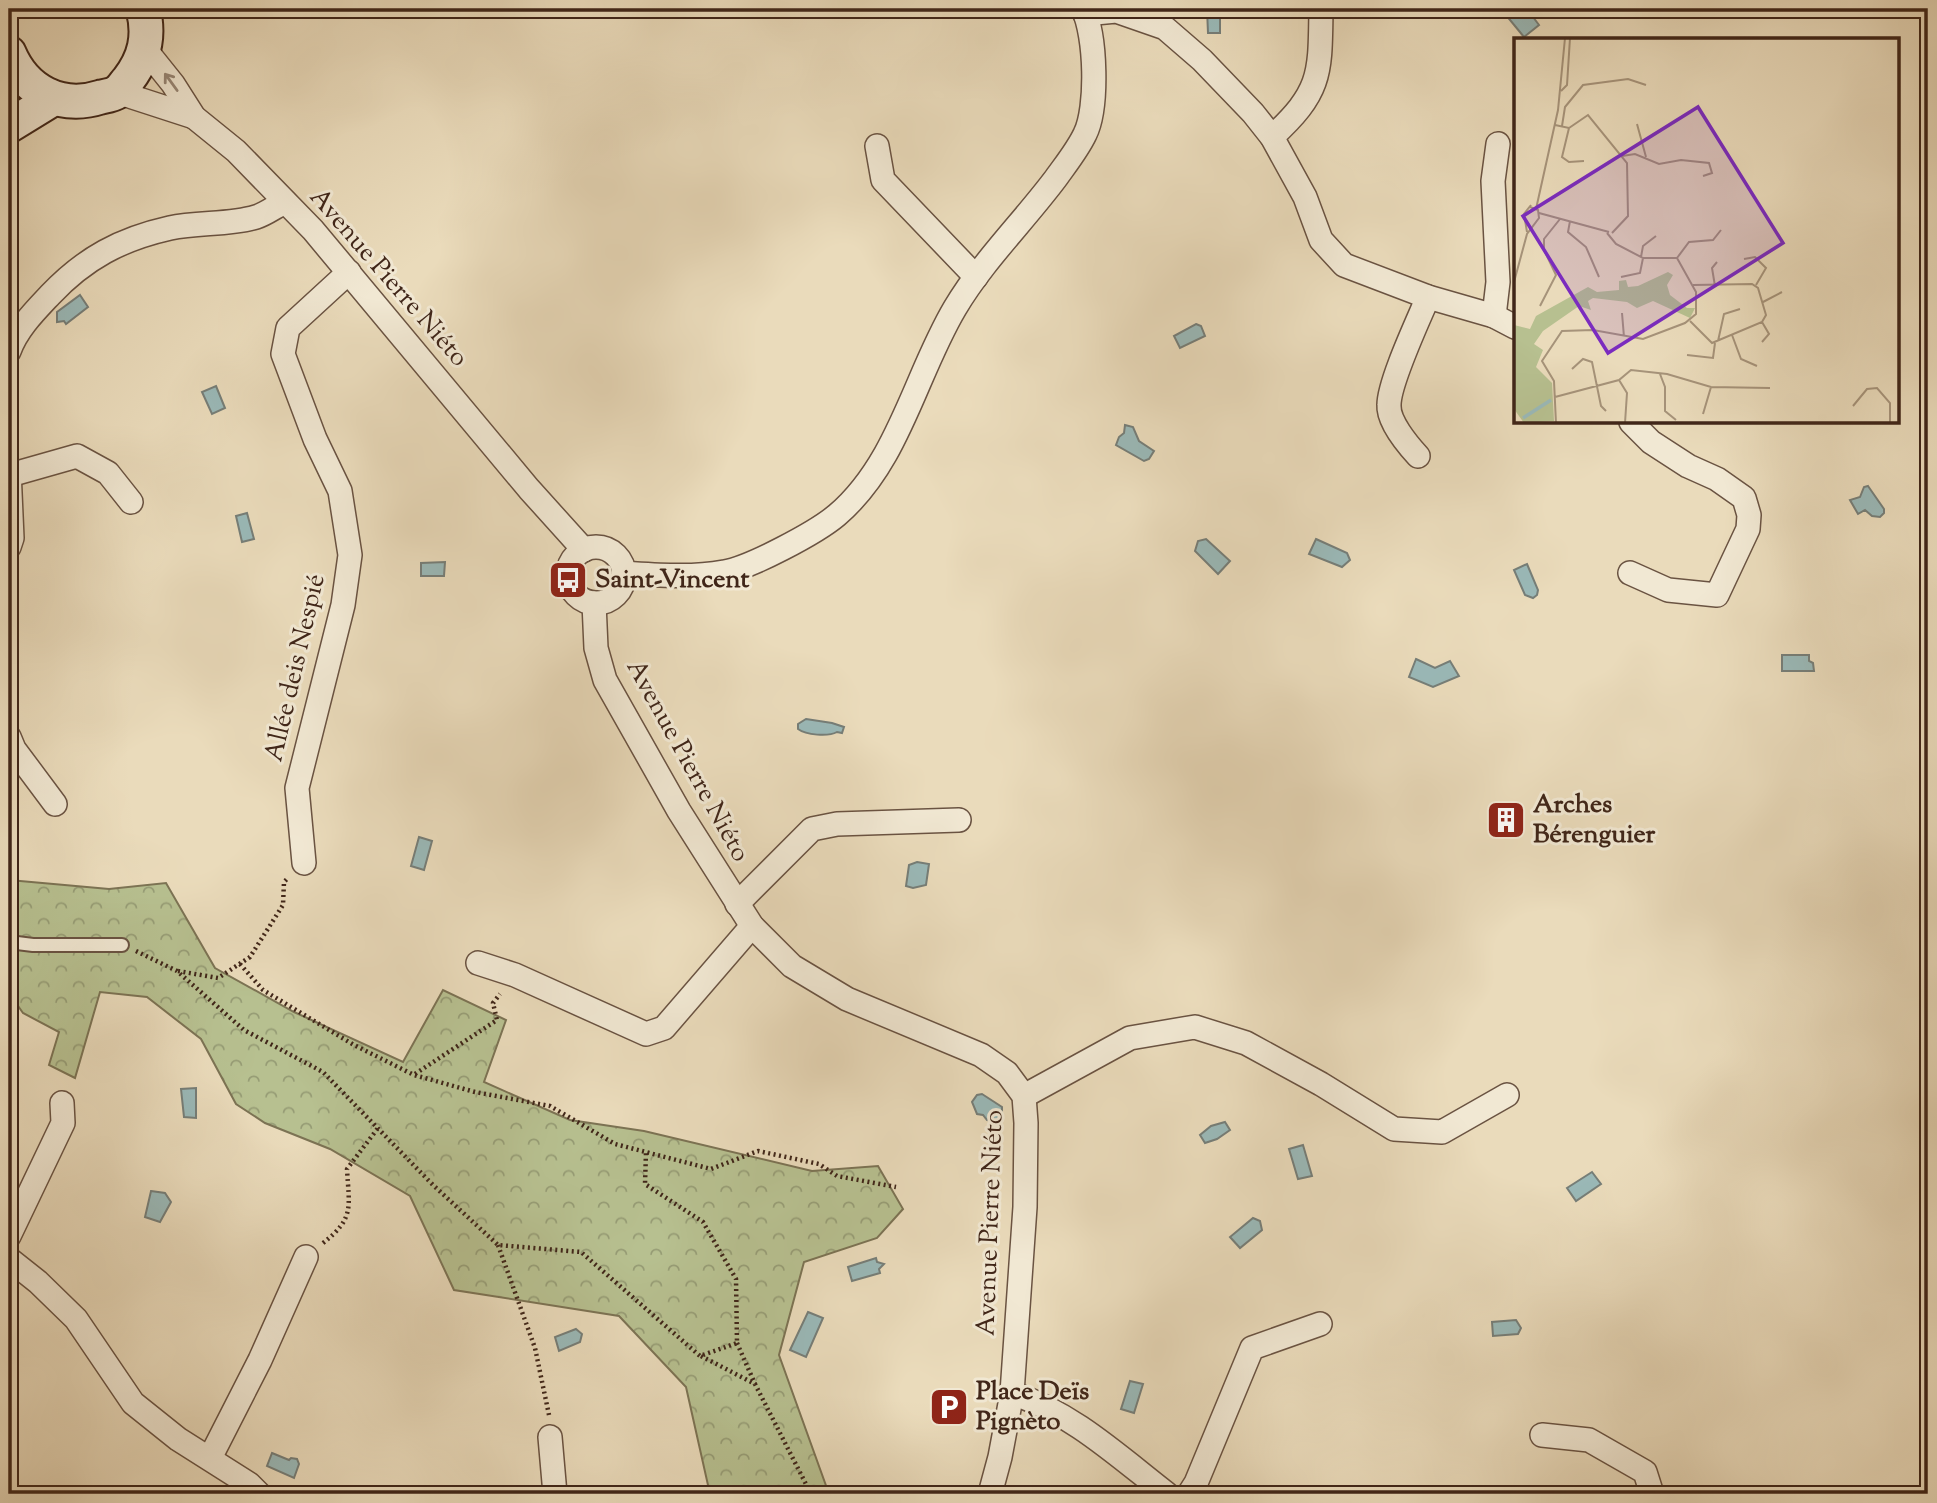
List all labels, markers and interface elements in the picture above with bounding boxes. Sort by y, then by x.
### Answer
inset map [1514,38,1898,424]
one-way arrow [164,73,178,92]
street label: Avenue Pierre Niéto [300,181,476,375]
bus stop icon: Saint-Vincent [547,559,589,601]
place label: Saint-Vincent [595,562,749,599]
street label: Allée deis Nespié [256,571,336,765]
street label: Avenue Pierre Niéto [616,653,758,869]
place label: Arches Bérenguier [1533,787,1656,854]
building icon: Arches Bérenguier [1485,799,1527,841]
street label: Avenue Pierre Niéto [969,1109,1013,1337]
place label: Place Deïs Pignèto [976,1374,1089,1441]
parking icon: Place Deïs Pignèto [928,1386,970,1428]

